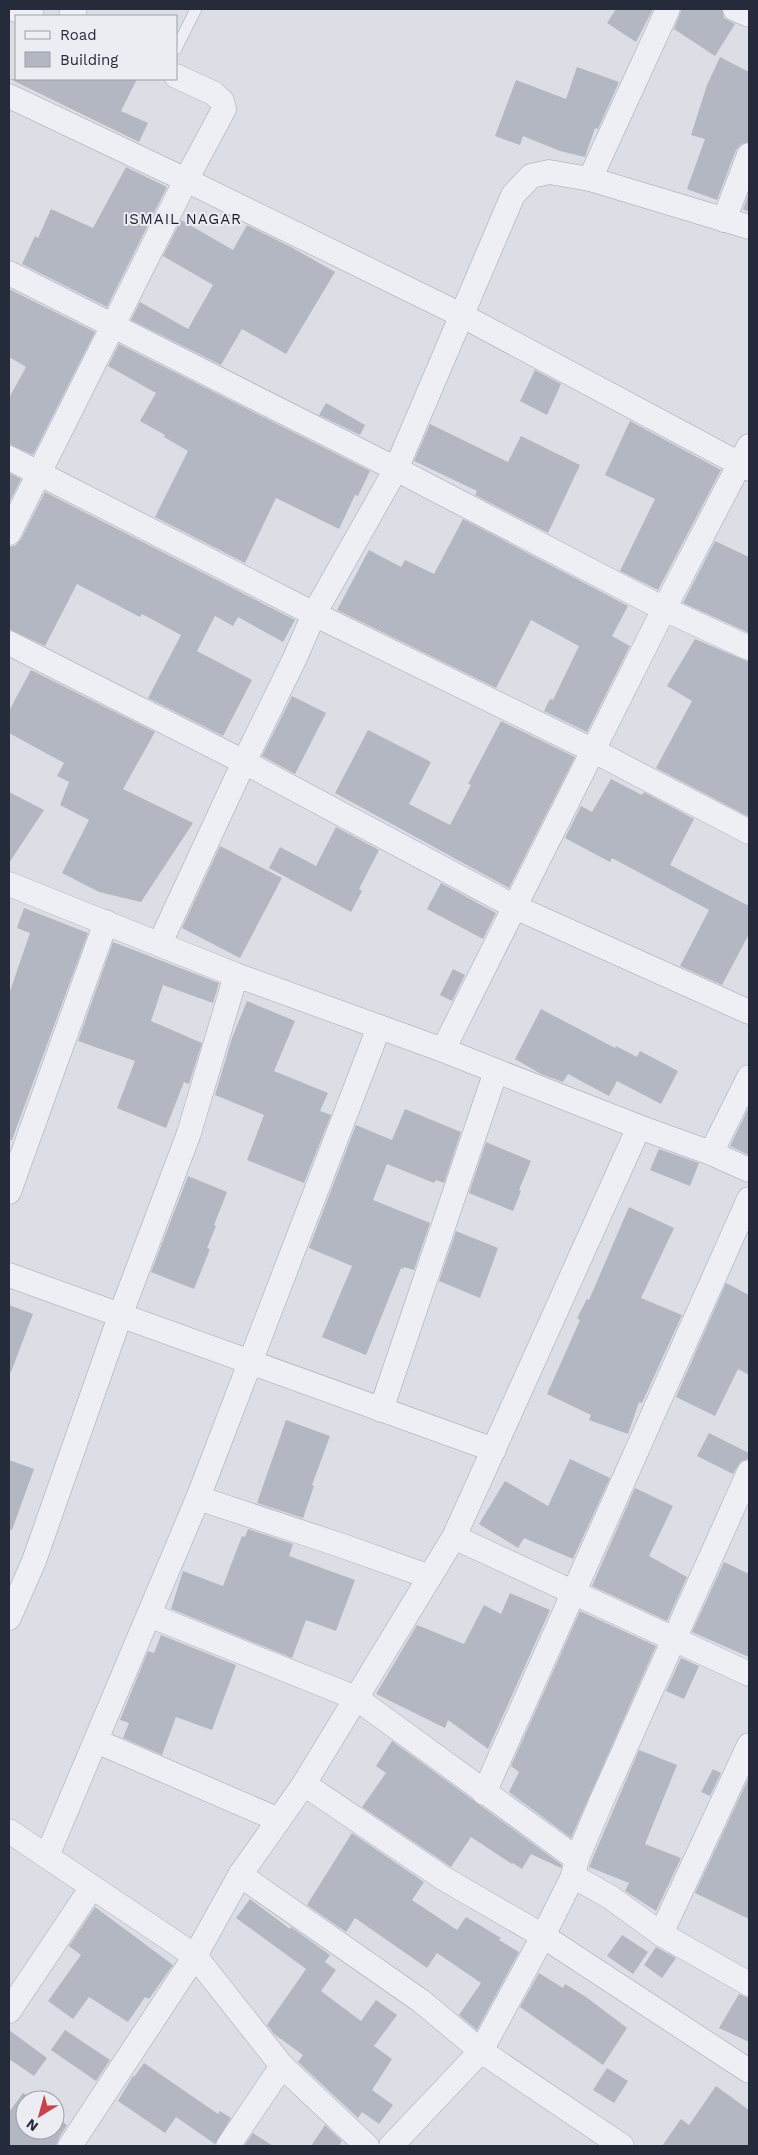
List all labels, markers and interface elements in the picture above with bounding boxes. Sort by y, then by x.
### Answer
legend [15,15,178,80]
text: Road [60,26,97,44]
text: Building [60,51,118,69]
district label: ISMAIL NAGAR [124,210,242,228]
north arrow [15,2090,65,2140]
text: N [23,2116,41,2135]

